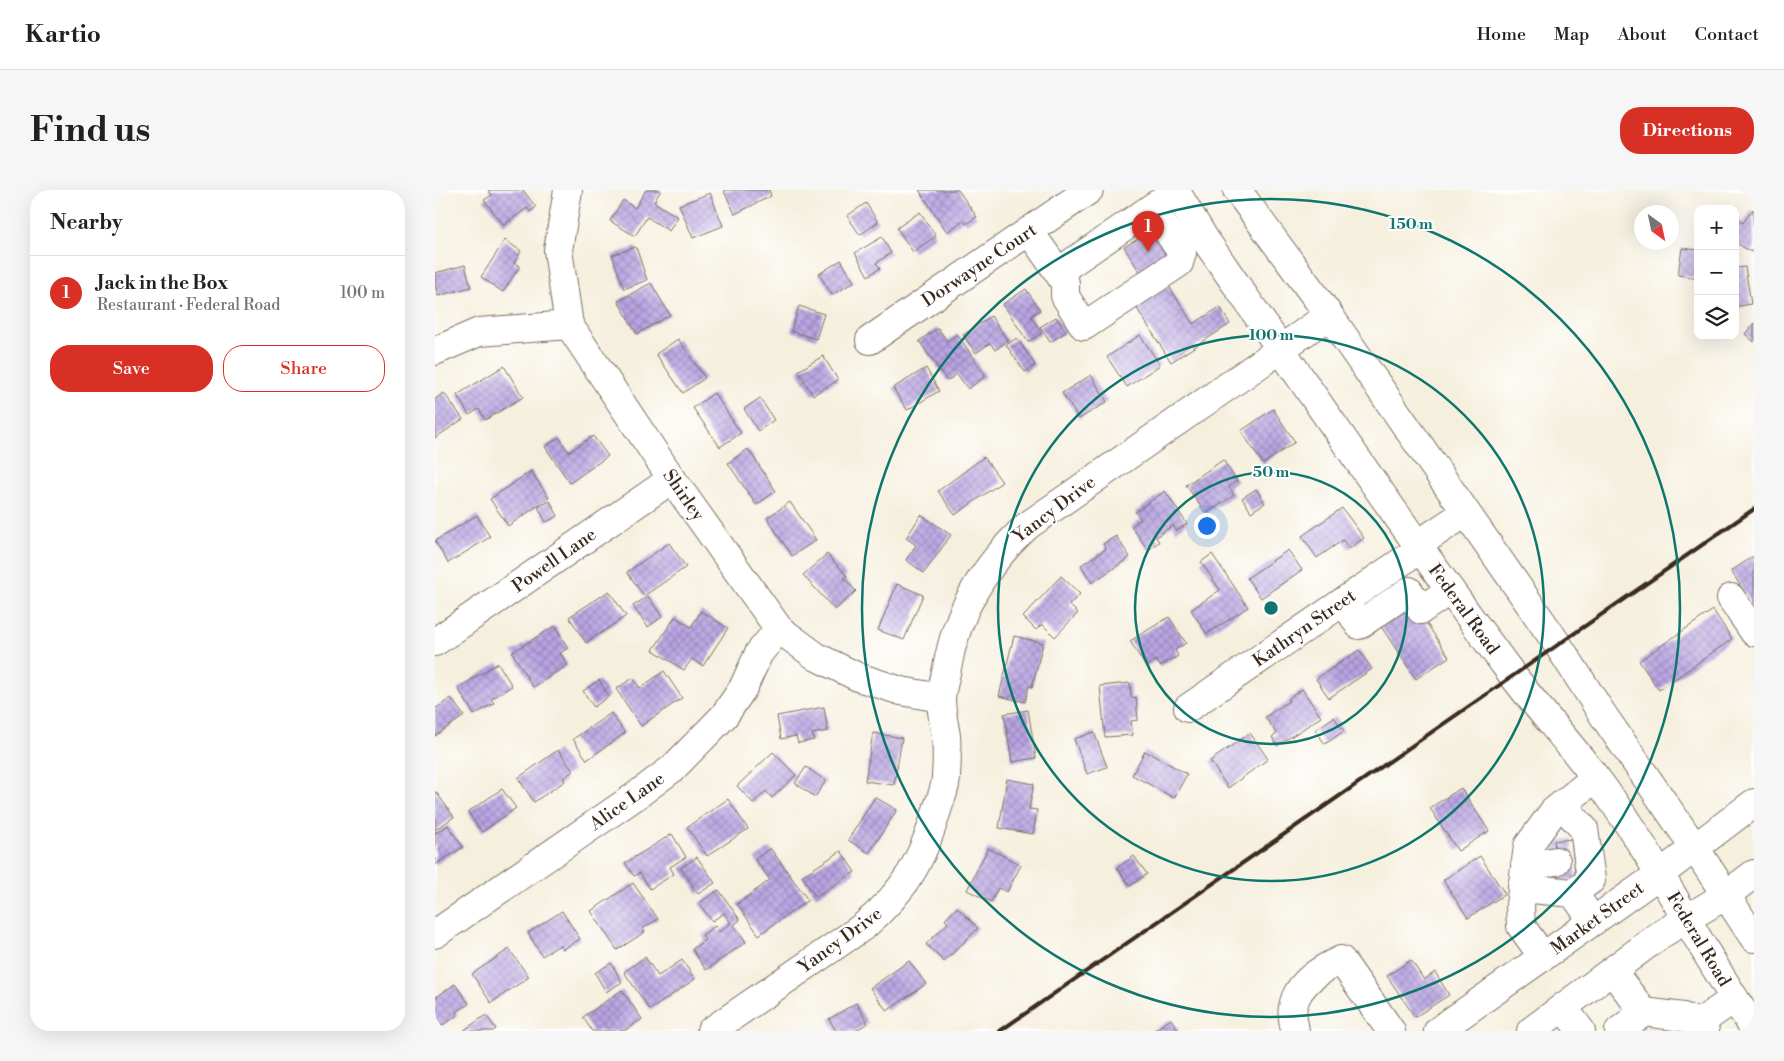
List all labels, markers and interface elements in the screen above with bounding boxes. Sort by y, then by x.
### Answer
text: Kartio [25,20,101,50]
text: Home [1477,23,1526,46]
text: Map [1554,23,1590,46]
text: About [1618,23,1667,46]
text: Contact [1695,23,1759,46]
button: Directions [1620,107,1754,154]
text: Find us [30,109,150,152]
north arrow [1634,205,1679,250]
map controls [1694,205,1739,340]
button: + [1694,205,1739,250]
text: Nearby [50,210,123,236]
pin: 1 [1132,211,1164,252]
text: 150 m [1389,215,1433,234]
street label: Dorwayne Court [917,218,1042,312]
button: − [1694,250,1739,295]
text: Jack in the Box [97,271,228,295]
text: 1 [62,283,70,303]
text: 100 m [340,283,385,303]
text: Restaurant · Federal Road [97,295,280,315]
button: layers [1694,295,1739,340]
text: 100 m [1249,326,1294,345]
button: Save [50,345,213,392]
button: Share [223,345,385,392]
text: 50 m [1253,463,1289,482]
street label: Shirley [658,465,710,526]
street label: Yancy Drive [1007,471,1100,549]
your location [1194,513,1220,539]
street label: Powell Lane [508,523,601,598]
street label: Federal Road [1423,559,1505,660]
street label: Kathryn Street [1248,584,1361,672]
centre of rings [1262,599,1280,617]
street label: Alice Lane [585,767,669,836]
street label: Market Street [1546,876,1649,960]
street label: Federal Road [1661,888,1736,992]
street label: Yancy Drive [793,902,887,979]

